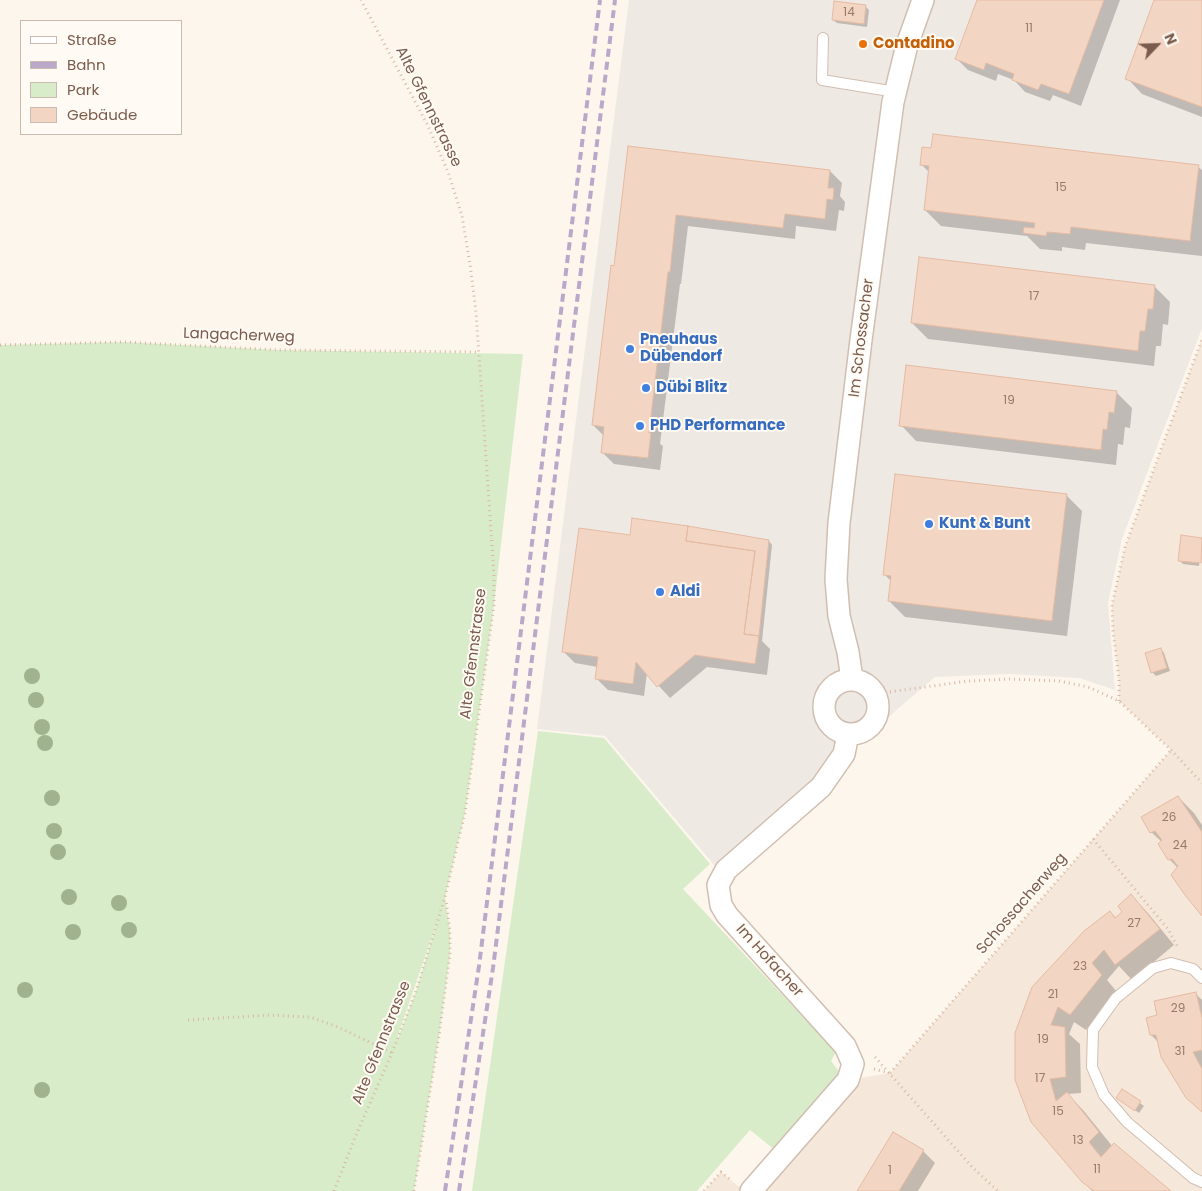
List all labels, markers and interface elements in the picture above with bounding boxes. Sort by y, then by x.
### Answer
house number: 14 [843,6,855,20]
legend [20,20,182,135]
north arrow [1132,20,1182,70]
house number: 11 [1025,22,1033,36]
text: Straße [67,29,117,50]
text: N [1159,30,1182,48]
place label: Contadino [873,35,955,53]
marker: Contadino [857,38,869,50]
street label: Alte Gfennstrasse [391,44,465,170]
text: Bahn [67,54,106,75]
text: Park [67,79,99,100]
text: Gebäude [67,104,137,125]
house number: 15 [1055,181,1067,195]
street label: Im Schossacher [846,278,878,398]
house number: 17 [1029,290,1039,304]
street label: Langacherweg [183,325,295,347]
place label: Pneuhaus Dübendorf [640,331,722,366]
marker: Pneuhaus Dübendorf [624,343,636,355]
place label: Dübi Blitz [656,379,727,397]
marker: Dübi Blitz [640,382,652,394]
house number: 19 [1003,394,1015,408]
place label: PHD Performance [650,417,785,435]
marker: PHD Performance [634,420,646,432]
place label: Kunt & Bunt [939,515,1030,533]
marker: Kunt & Bunt [923,518,935,530]
place label: Aldi [670,583,700,601]
marker: Aldi [654,586,666,598]
street label: Alte Gfennstrasse [457,588,491,720]
house number: 26 [1162,811,1176,825]
house number: 24 [1173,839,1187,853]
street label: Schossacherweg [973,850,1071,958]
house number: 27 [1127,917,1141,931]
street label: Im Hofacher [732,921,806,1001]
house number: 23 [1073,960,1087,974]
street label: Alte Gfennstrasse [349,979,415,1107]
house number: 21 [1048,988,1058,1002]
house number: 29 [1171,1002,1185,1016]
house number: 19 [1037,1033,1049,1047]
house number: 31 [1175,1045,1185,1059]
house number: 17 [1035,1072,1045,1086]
house number: 15 [1052,1105,1064,1119]
house number: 13 [1073,1134,1083,1148]
house number: 11 [1093,1163,1101,1177]
house number: 1 [888,1164,892,1178]

